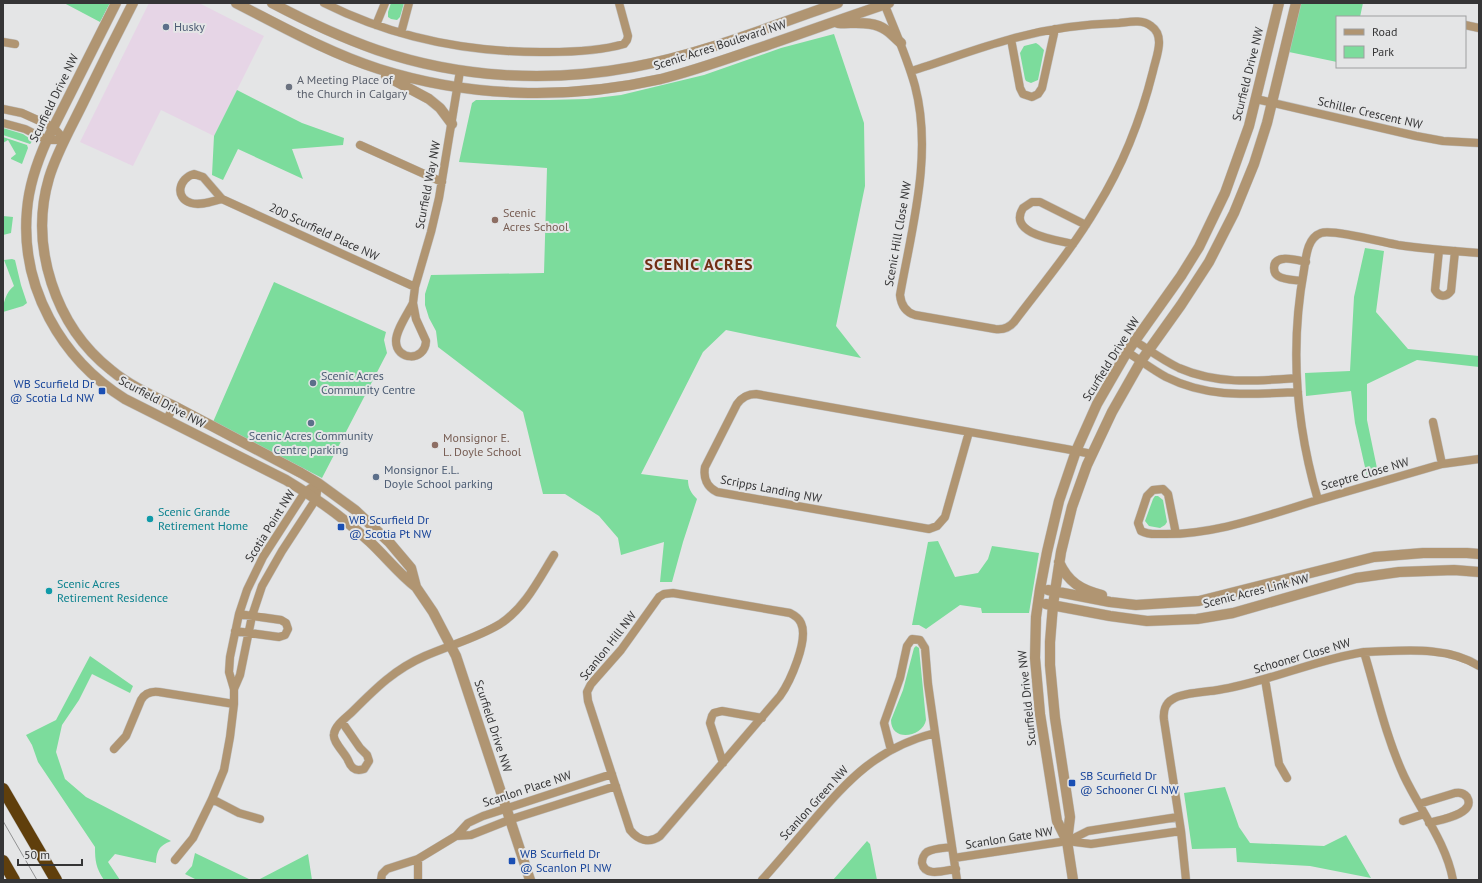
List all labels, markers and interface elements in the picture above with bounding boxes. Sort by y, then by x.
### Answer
street label: Scenic Acres Boulevard NW [652,16,788,73]
legend [1336,16,1466,68]
place label: Husky [174,19,205,34]
marker: Husky [161,22,171,32]
text: Road [1372,24,1397,39]
street label: Scurfield Drive NW [1229,25,1266,122]
text: Park [1372,44,1394,59]
street label: Scurfield Drive NW [26,51,81,144]
place label: A Meeting Place of the Church in Calgary [297,72,408,101]
marker: A Meeting Place of the Church in Calgary [284,82,294,92]
street label: Schiller Crescent NW [1316,93,1424,132]
street label: Scurfield Way NW [412,139,443,230]
street label: Scenic Hill Close NW [881,180,914,288]
street label: 200 Scurfield Place NW [267,199,382,264]
place label: Scenic Acres School [503,205,569,234]
marker: Scenic Acres School [490,215,500,225]
district label: SCENIC ACRES [644,254,754,274]
street label: Scurfield Drive NW [1079,314,1142,403]
place label: Scenic Acres Community Centre [321,368,415,397]
street label: Scurfield Drive NW [116,372,208,431]
place label: WB Scurfield Dr @ Scotia Ld NW [10,376,94,405]
marker: Scenic Acres Community Centre [308,378,318,388]
marker: WB Scurfield Dr @ Scotia Ld NW [97,386,107,396]
marker: Scenic Acres Community Centre parking [306,418,316,428]
place label: Scenic Acres Community Centre parking [249,428,374,457]
place label: Monsignor E. L. Doyle School [443,430,522,459]
marker: Monsignor E. L. Doyle School [430,440,440,450]
street label: Sceptre Close NW [1319,454,1411,493]
place label: Monsignor E.L. Doyle School parking [384,462,493,491]
street label: Scripps Landing NW [719,471,823,506]
marker: Monsignor E.L. Doyle School parking [371,472,381,482]
street label: Scotia Point NW [241,487,298,565]
place label: Scenic Grande Retirement Home [158,504,248,533]
place label: WB Scurfield Dr @ Scotia Pt NW [349,512,431,541]
marker: Scenic Grande Retirement Home [145,514,155,524]
marker: WB Scurfield Dr @ Scotia Pt NW [336,522,346,532]
street label: Scenic Acres Link NW [1201,570,1310,611]
place label: Scenic Acres Retirement Residence [57,576,168,605]
marker: Scenic Acres Retirement Residence [44,586,54,596]
street label: Scanlon Hill NW [576,608,639,683]
street label: Schooner Close NW [1252,634,1352,677]
street label: Scurfield Drive NW [1014,649,1039,747]
street label: Scurfield Drive NW [471,678,515,774]
street label: Scanlon Green NW [776,762,851,843]
street label: Scanlon Place NW [480,767,573,810]
place label: SB Scurfield Dr @ Schooner Cl NW [1080,768,1179,797]
marker: SB Scurfield Dr @ Schooner Cl NW [1067,778,1077,788]
street label: Scanlon Gate NW [964,823,1054,852]
scale bar [18,841,82,867]
place label: WB Scurfield Dr @ Scanlon Pl NW [520,846,611,875]
text: 50 m [24,847,50,862]
marker: WB Scurfield Dr @ Scanlon Pl NW [507,856,517,866]

